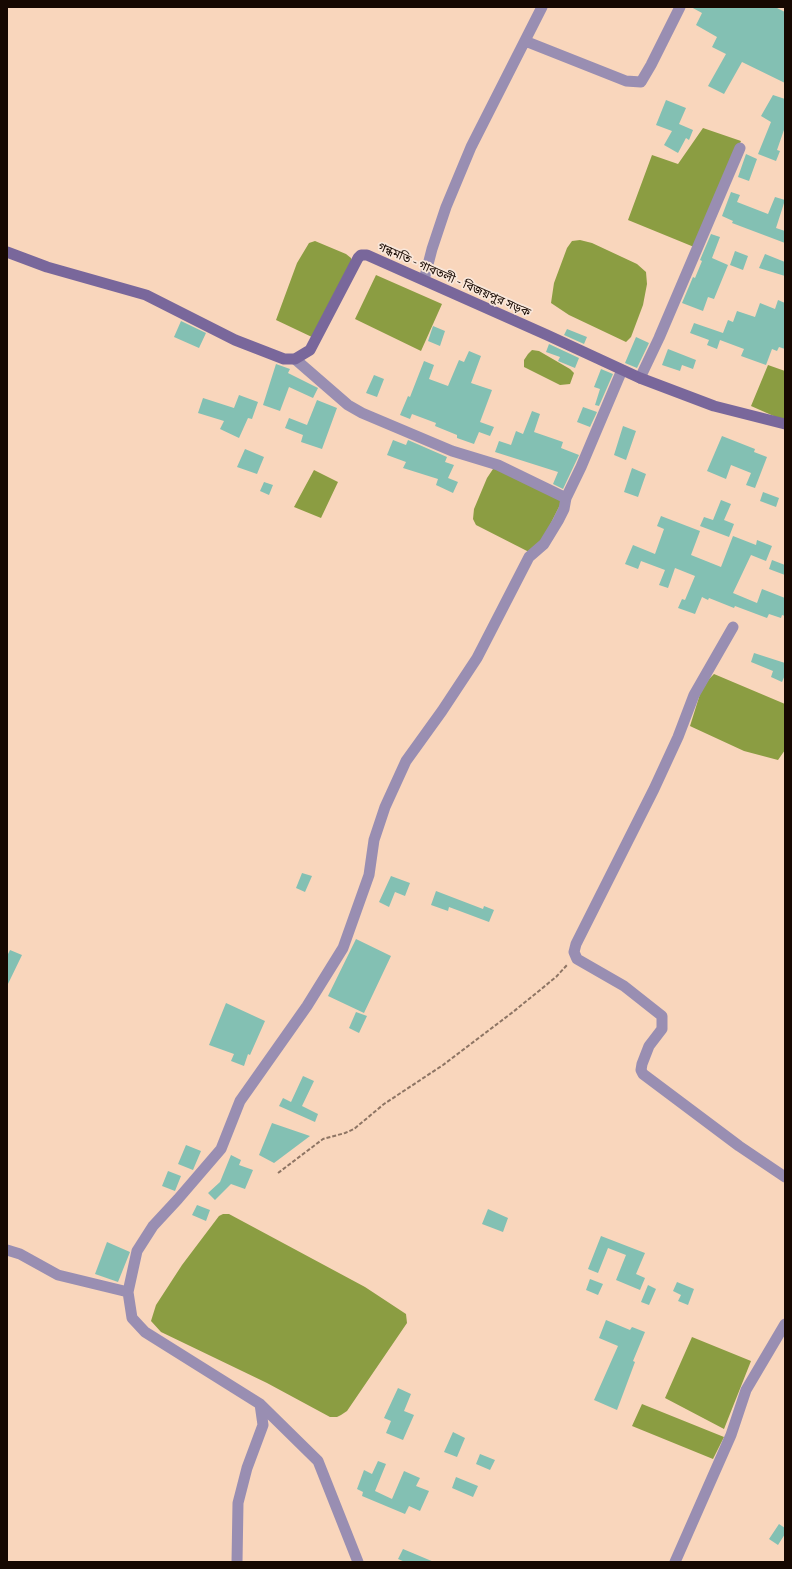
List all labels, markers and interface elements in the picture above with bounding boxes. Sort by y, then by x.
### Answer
street label: গন্ধমতি - গাবতলী - বিজয়পুর সড়ক [375,240,533,320]

